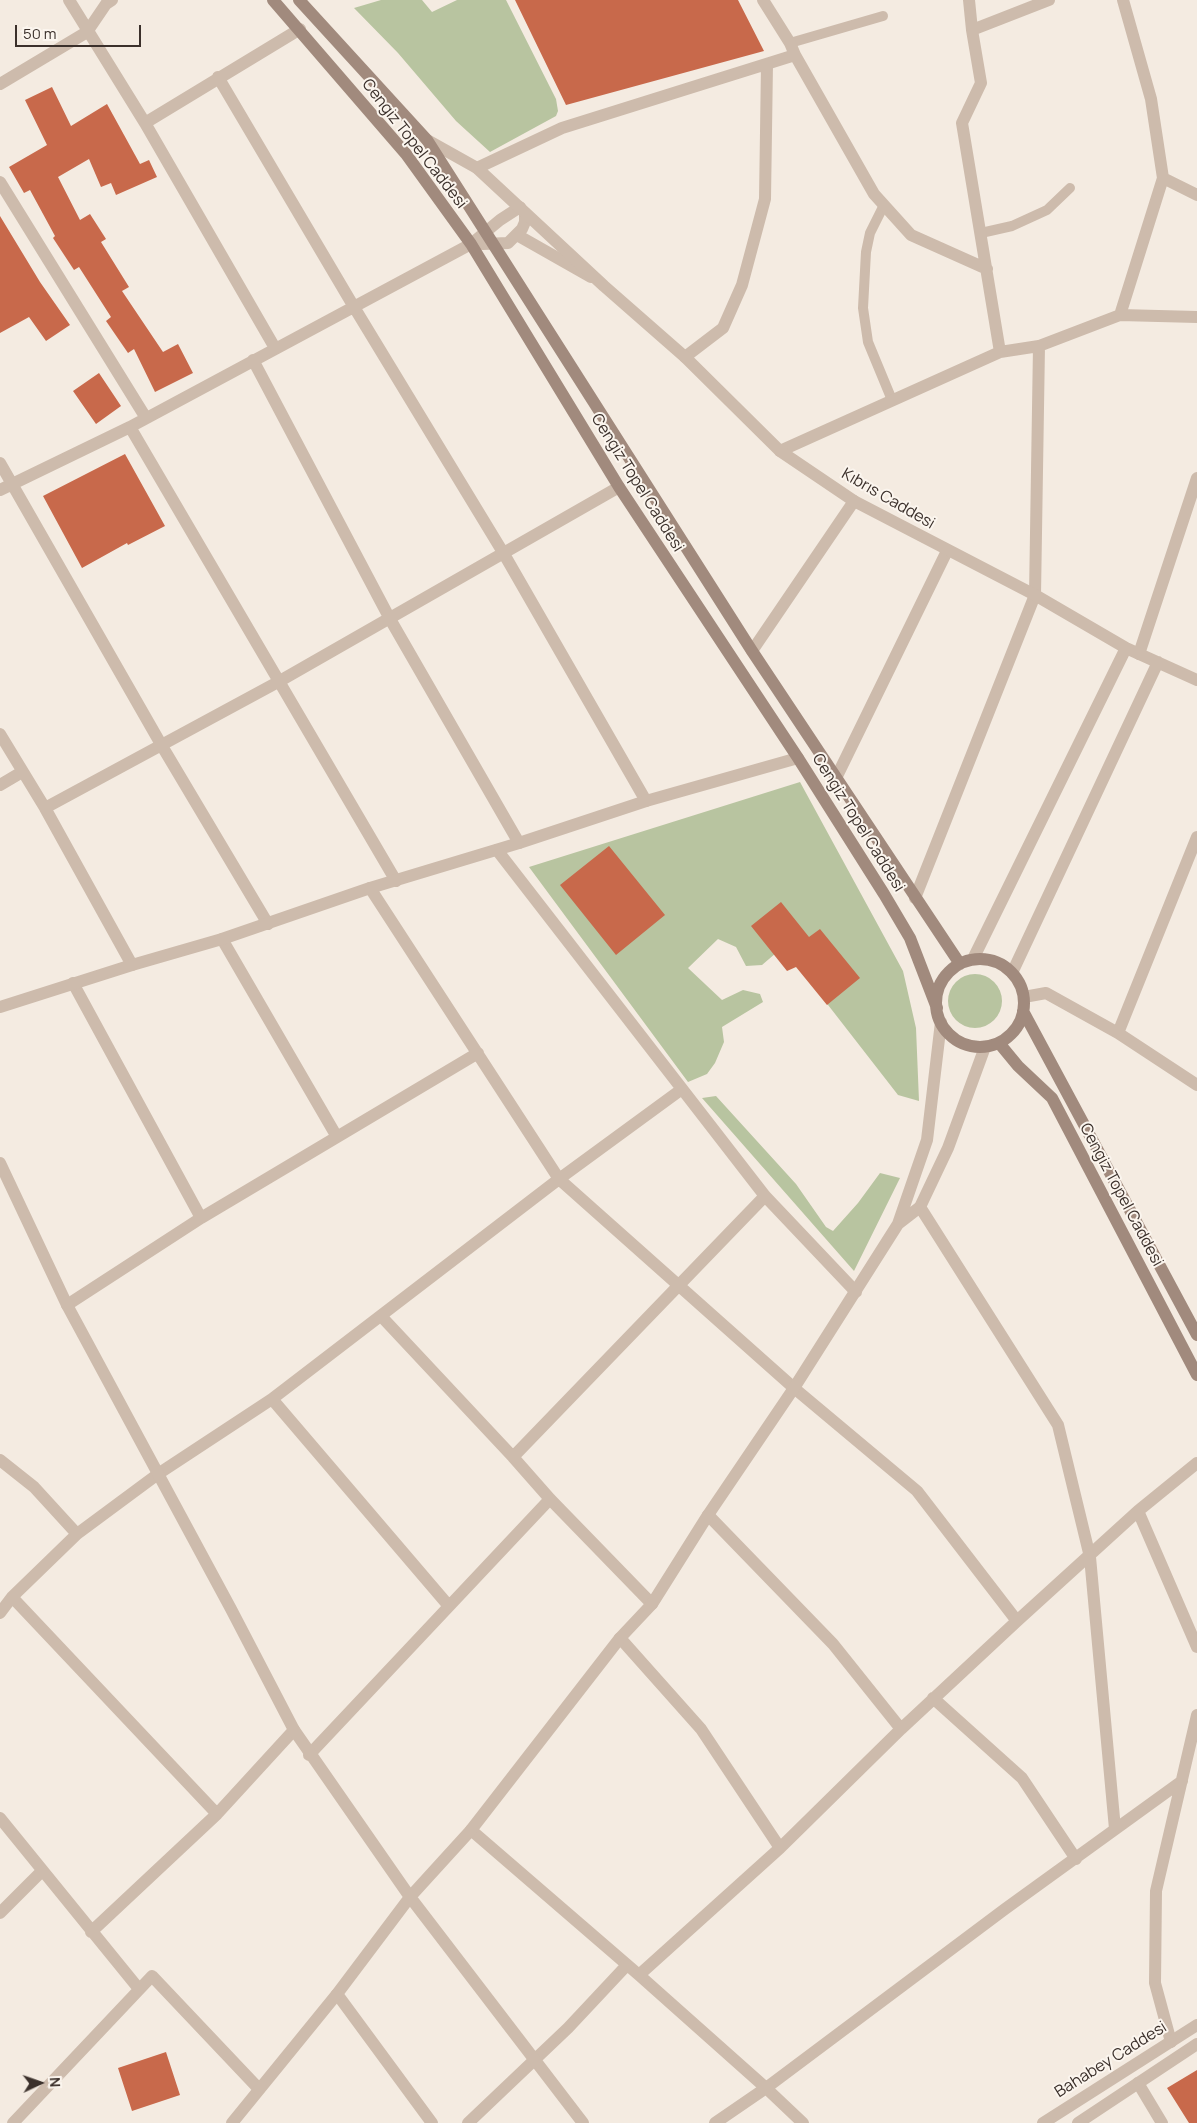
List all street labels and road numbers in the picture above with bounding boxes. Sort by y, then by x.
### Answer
street label: Cengiz Topel Caddesi [357,75,471,213]
street label: Cengiz Topel Caddesi [587,410,687,556]
street label: Kıbrıs Caddesi [838,465,938,533]
street label: Cengiz Topel Caddesi [808,750,908,896]
street label: Cengiz Topel Caddesi [1075,1120,1167,1270]
street label: Bahabey Caddesi [1052,2018,1170,2102]

